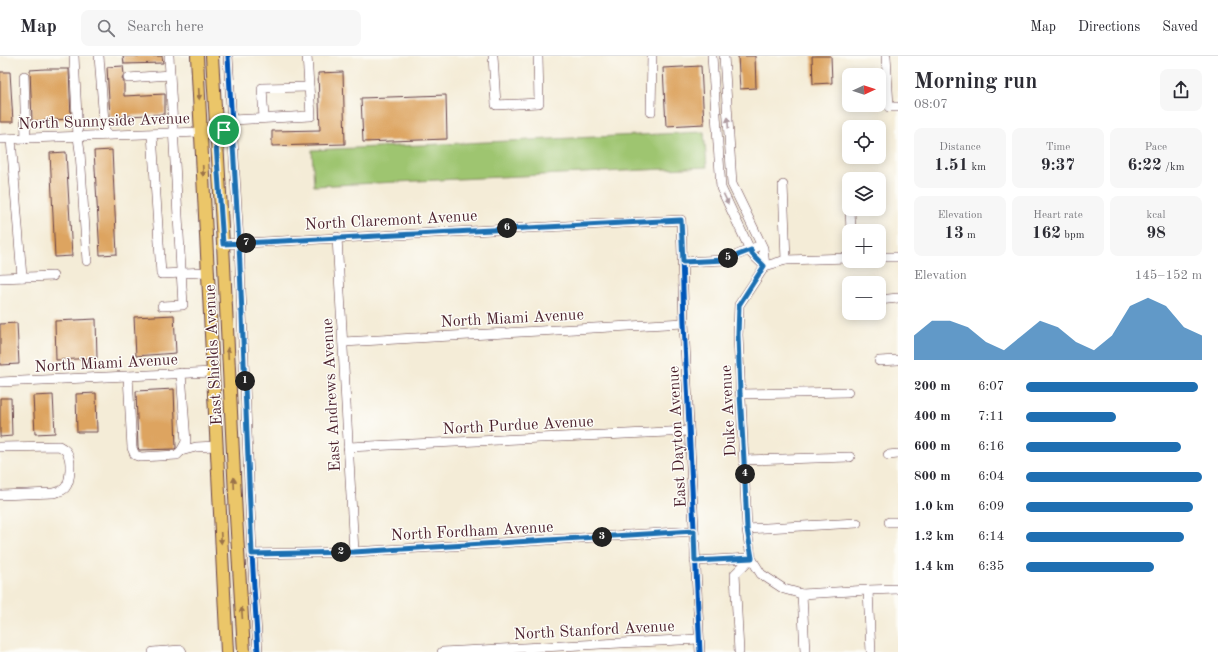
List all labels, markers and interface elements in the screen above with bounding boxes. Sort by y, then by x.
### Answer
search box [81,10,361,46]
icon: search [95,17,117,39]
text: Map [20,18,57,37]
text: Search here [127,20,204,35]
text: Map [1030,20,1056,34]
text: Directions [1078,20,1140,34]
text: Saved [1162,20,1198,34]
north arrow [842,68,886,112]
map controls [842,68,886,320]
button: share [1160,69,1202,111]
text: Morning run [914,71,1037,93]
one-way arrow [195,88,202,100]
text: 08:07 [914,98,948,111]
street label: North Sunnyside Avenue [18,111,190,133]
pin [207,113,241,147]
one-way arrow [724,117,731,129]
icon: arrive [213,119,235,141]
button: locate [842,120,886,164]
text: Distance [939,142,981,153]
text: Time [1046,142,1070,153]
text: Pace [1145,142,1167,153]
text: 1.51 [934,157,968,174]
text: 9:37 [1041,157,1075,174]
text: 6:22 [1128,157,1162,174]
text: km [968,162,986,173]
text: /km [1162,162,1184,173]
one-way arrow [199,165,206,177]
button: layers [842,172,886,216]
one-way arrow [723,194,729,205]
street label: North Claremont Avenue [304,208,478,234]
text: Elevation [938,210,982,221]
text: Heart rate [1033,210,1083,221]
text: kcal [1147,210,1165,221]
pin: 6 [497,218,517,238]
text: 6 [504,222,510,233]
button: + [842,224,886,268]
text: 13 [944,225,964,242]
text: 162 [1032,225,1061,242]
text: 98 [1146,225,1166,242]
text: m [964,230,976,241]
text: bpm [1061,230,1084,241]
pin: 7 [236,233,256,253]
text: 7 [243,237,249,248]
pin: 5 [718,248,738,268]
text: 5 [725,252,731,263]
text: Elevation [914,269,967,282]
text: 145–152 m [1135,269,1202,282]
button: − [842,276,886,320]
street label: East Shields Avenue [202,284,226,426]
street label: North Miami Avenue [440,307,584,331]
street label: East Andrews Avenue [320,318,344,472]
one-way arrow [224,347,231,359]
street label: North Miami Avenue [34,352,178,376]
street label: Duke Avenue [719,365,739,457]
street label: East Dayton Avenue [666,366,690,508]
pin: 1 [235,371,255,391]
text: 1 [242,375,248,386]
text: 200 m [914,380,951,393]
text: 6:07 [978,380,1004,393]
text: 400 m [914,410,951,423]
text: 7:11 [978,410,1004,423]
street label: North Purdue Avenue [442,414,594,438]
text: 600 m [914,440,951,453]
text: 6:16 [978,440,1004,453]
pin: 4 [735,464,755,484]
text: 4 [742,468,748,479]
text: 800 m [914,470,951,483]
text: 6:04 [978,470,1004,483]
one-way arrow [231,476,237,489]
text: 1.0 km [914,500,954,513]
text: 6:09 [978,500,1004,513]
street label: North Fordham Avenue [390,520,554,544]
pin: 3 [592,527,612,547]
text: 1.2 km [914,530,954,543]
text: 6:14 [978,530,1004,543]
text: 3 [599,531,605,542]
one-way arrow [217,532,224,544]
pin: 2 [331,542,351,562]
text: 2 [338,546,344,557]
text: 1.4 km [914,560,954,573]
text: 6:35 [978,560,1004,573]
one-way arrow [238,607,245,619]
street label: North Stanford Avenue [513,619,675,643]

